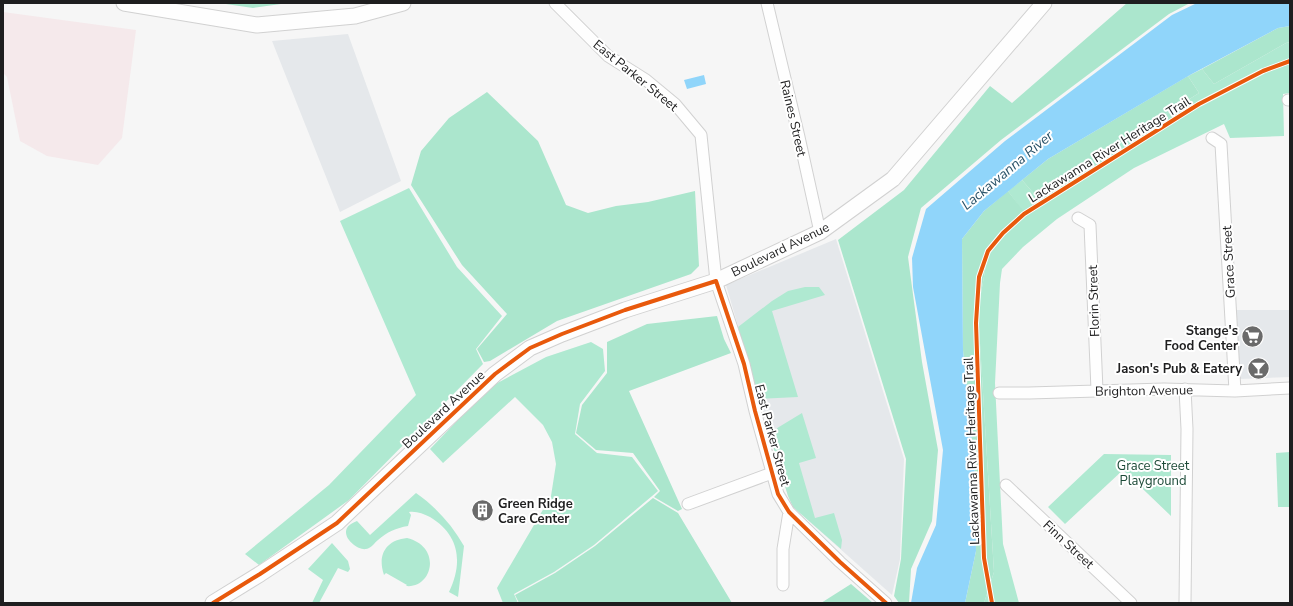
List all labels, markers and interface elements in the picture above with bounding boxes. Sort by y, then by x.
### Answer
street label: East Parker Street [589,36,682,116]
street label: Raines Street [775,78,811,159]
street label: Lackawanna River Heritage Trail [1025,92,1194,207]
water label: Lackawanna River [958,126,1058,214]
street label: Boulevard Avenue [728,218,833,281]
street label: Grace Street [1218,225,1240,299]
street label: Florin Street [1084,264,1104,337]
place label: Stange's Food Center [1165,322,1239,355]
supermarket icon: Stange's Food Center [1240,324,1266,350]
bar icon: Jason's Pub & Eatery [1245,355,1271,381]
street label: Lackawanna River Heritage Trail [960,357,984,545]
place label: Jason's Pub & Eatery [1116,360,1242,378]
street label: Boulevard Avenue [398,367,489,453]
street label: Brighton Avenue [1095,381,1193,401]
street label: East Parker Street [750,382,794,489]
park label: Grace Street Playground [1117,457,1190,490]
place label: Green Ridge Care Center [498,495,573,528]
building icon: Green Ridge Care Center [469,497,495,523]
street label: Finn Street [1039,516,1098,573]

